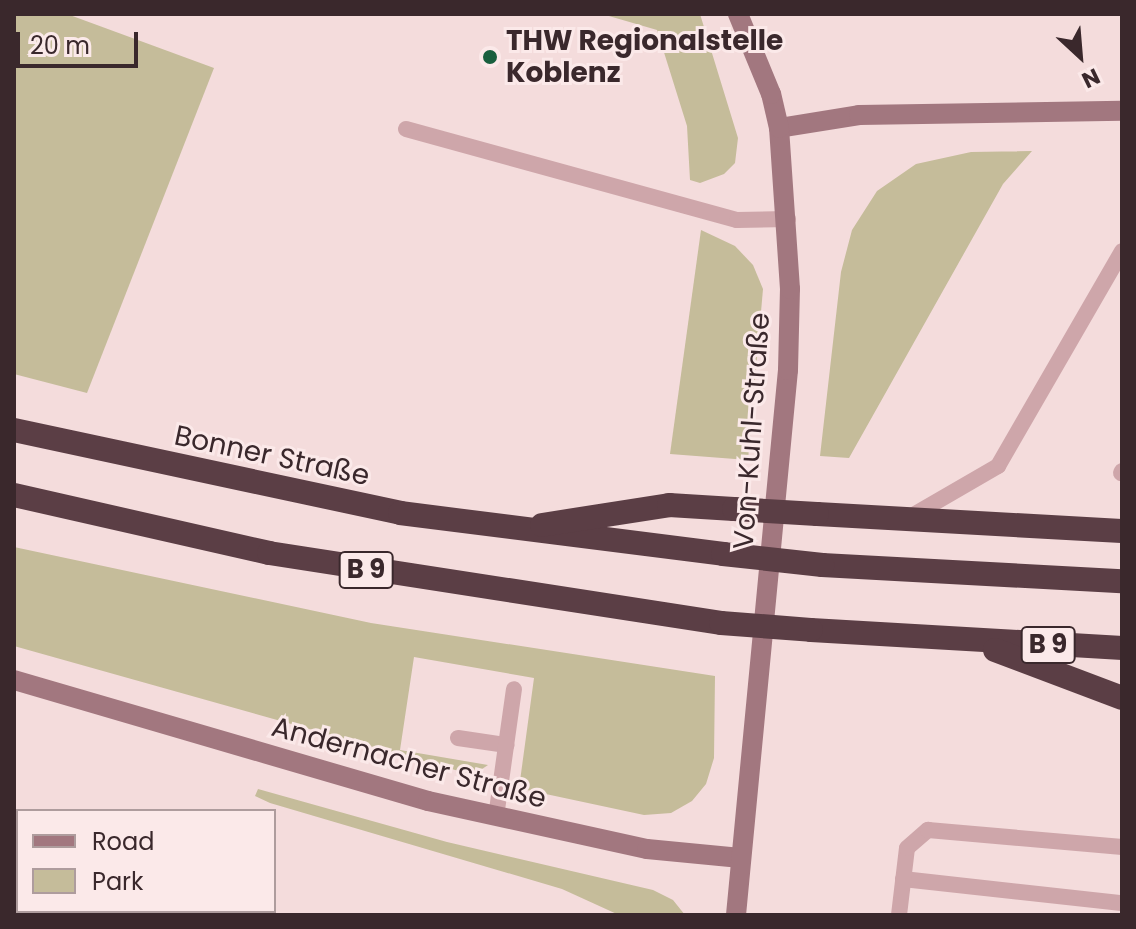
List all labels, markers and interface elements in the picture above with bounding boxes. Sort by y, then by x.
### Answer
scale bar [20,16,142,66]
north arrow [1040,16,1120,96]
place label: THW Regionalstelle Koblenz [506,24,783,90]
text: 20 m [30,29,90,62]
marker: THW Regionalstelle Koblenz [481,48,499,66]
text: N [1077,60,1105,96]
street label: Von-Kuhl-Straße [727,311,777,551]
street label: Bonner Straße [171,419,373,493]
road number: B 9 [338,548,394,592]
road number: B 9 [1020,623,1076,667]
street label: Andernacher Straße [268,710,550,816]
legend [16,809,276,913]
text: Road [92,825,154,858]
text: Park [92,865,143,898]

